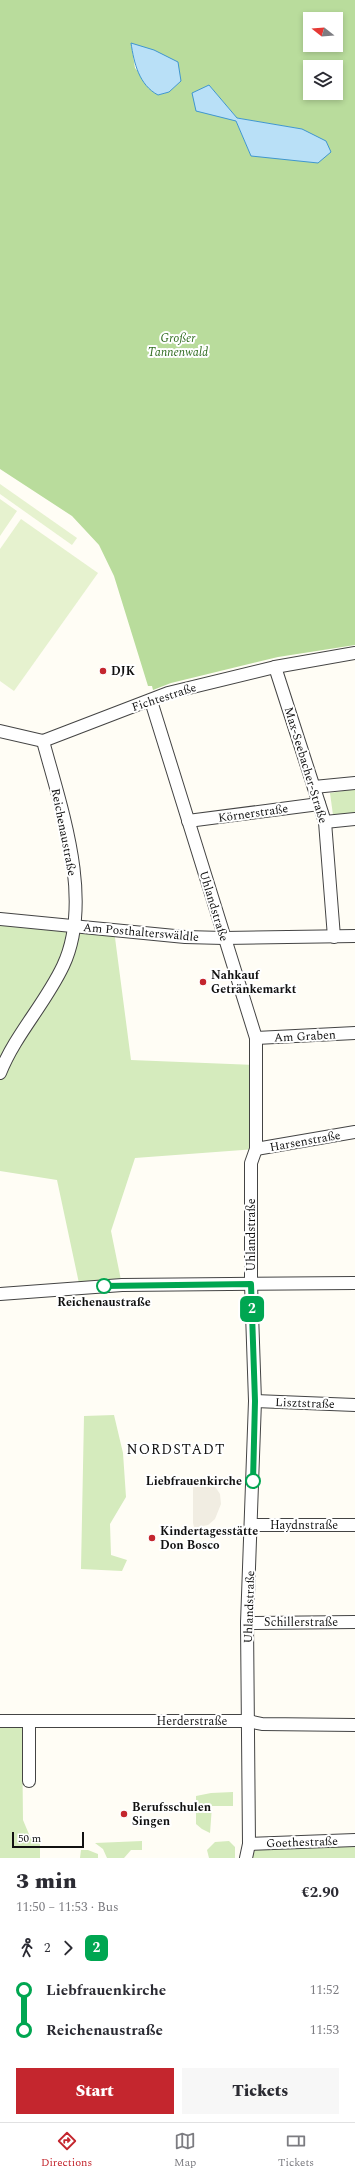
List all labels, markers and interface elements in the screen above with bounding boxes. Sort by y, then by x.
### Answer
north arrow [303,12,343,52]
map controls [303,12,343,100]
button: layers [303,60,343,100]
park label: Großer Tannenwald [148,329,208,362]
place label: DJK [111,662,136,681]
marker: DJK [98,666,108,676]
street label: Fichtestraße [129,678,199,717]
street label: Max-Seebacher-Straße [279,705,332,826]
street label: Reichenaustraße [46,787,81,878]
street label: Körnerstraße [217,799,289,828]
street label: Uhlandstraße [194,869,233,944]
street label: Am Posthalterswäldle [82,918,200,947]
place label: Nahkauf Getränkemarkt [211,966,297,999]
marker: Nahkauf Getränkemarkt [198,977,208,987]
street label: Am Graben [274,1025,336,1048]
street label: Harsenstraße [268,1126,342,1157]
street label: Uhlandstraße [242,1198,261,1271]
marker: Reichenaustraße [96,1278,112,1294]
place label: Reichenaustraße [57,1293,151,1312]
line badge: 2 [239,1296,265,1322]
text: 2 [248,1298,256,1319]
street label: Lisztstraße [275,1393,335,1414]
district label: NORDSTADT [127,1439,225,1460]
place label: Liebfrauenkirche [146,1472,242,1491]
marker: Liebfrauenkirche [245,1473,261,1489]
street label: Haydnstraße [270,1516,338,1535]
place label: Kindertagesstätte Don Bosco [160,1522,258,1555]
marker: Kindertagesstätte Don Bosco [147,1533,157,1543]
street label: Uhlandstraße [239,1570,260,1644]
street label: Schillerstraße [264,1613,338,1632]
street label: Herderstraße [157,1712,228,1731]
place label: Berufsschulen Singen [132,1798,212,1831]
marker: Berufsschulen Singen [119,1809,129,1819]
scale bar [12,1830,84,1849]
text: 50 m [18,1830,41,1847]
street label: Goethestraße [266,1832,338,1853]
text: 3 min [16,1865,77,1898]
text: €2.90 [301,1881,339,1904]
text: 11:50 – 11:53 · Bus [16,1897,119,1917]
icon: walk [16,1937,38,1959]
icon: forward [57,1937,79,1959]
text: 2 [93,1937,100,1958]
text: 2 [44,1938,51,1958]
text: Liebfrauenkirche [46,1979,166,2002]
text: 11:52 [310,1980,339,2000]
text: Reichenaustraße [46,2019,163,2042]
text: 11:53 [310,2020,339,2040]
button: Start [16,2068,174,2114]
button: Tickets [182,2068,339,2114]
tab: Directions [41,2130,92,2171]
tab: Map [174,2130,196,2171]
tab: Tickets [278,2130,314,2171]

